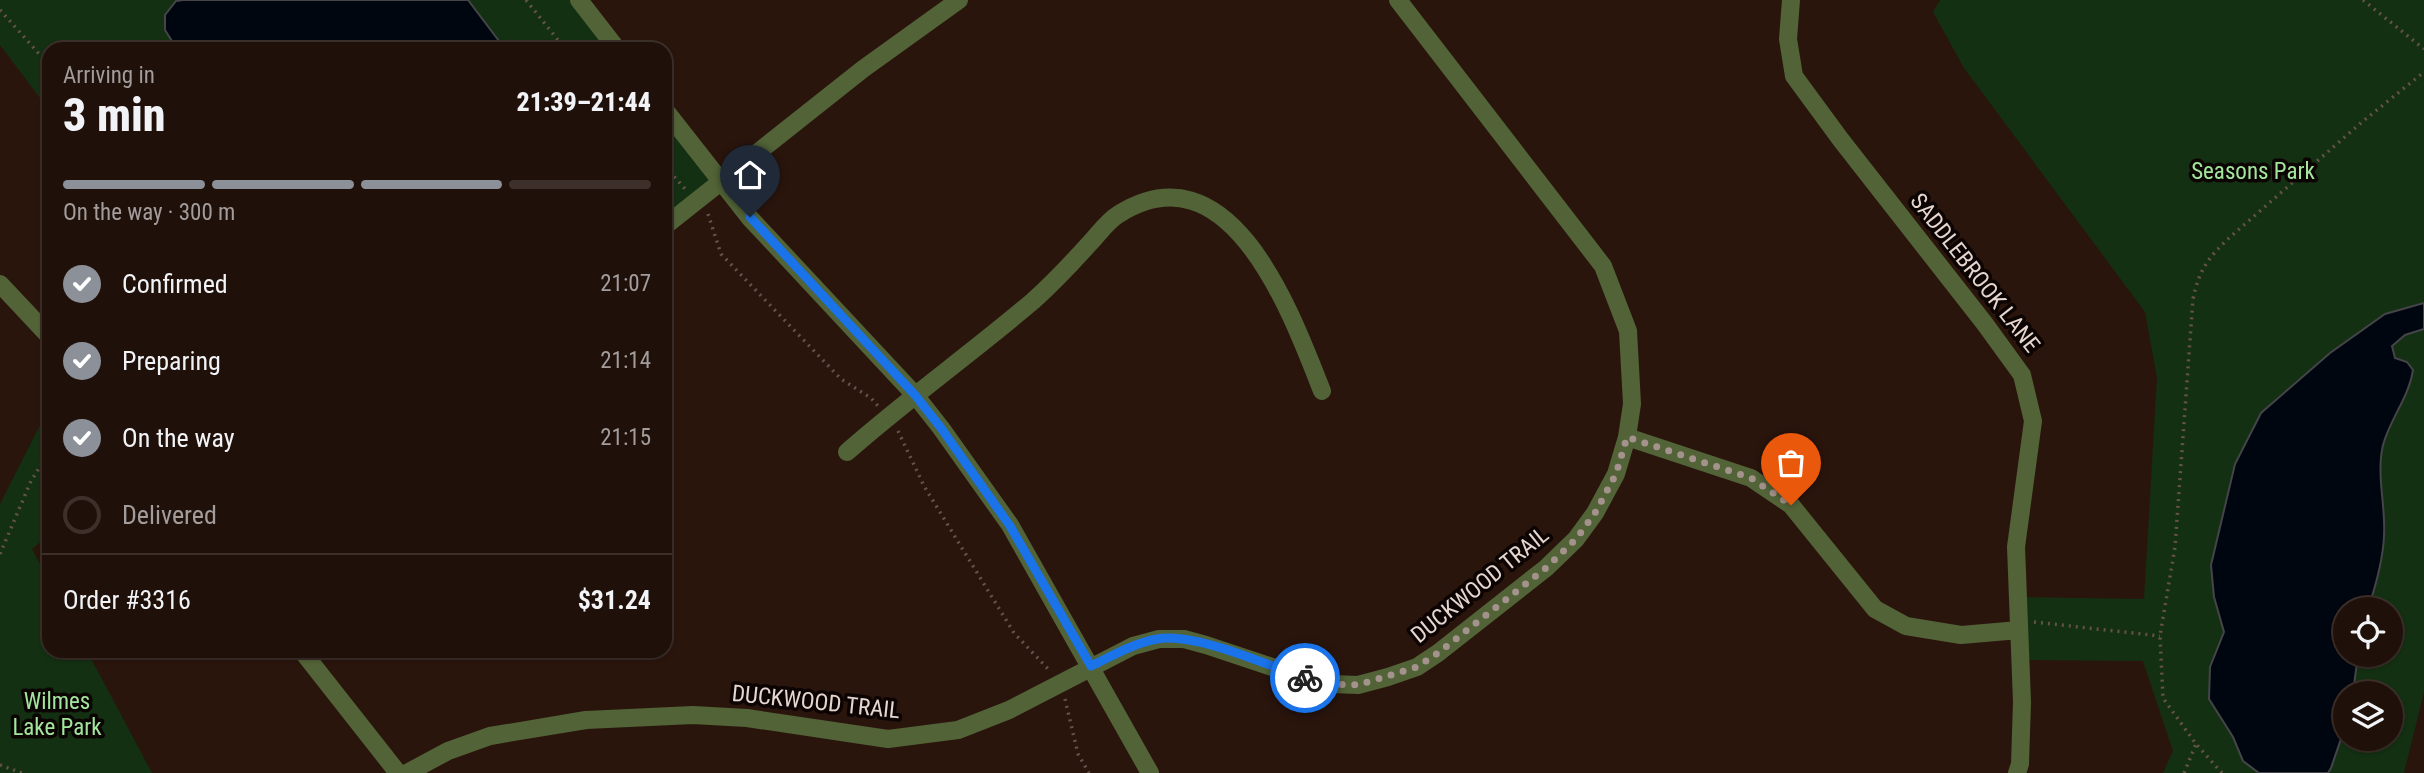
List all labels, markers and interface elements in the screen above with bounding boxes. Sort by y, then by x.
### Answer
text: Arriving in [63,62,155,89]
text: 21:39–21:44 [517,87,651,117]
text: 3 min [63,88,166,142]
pin [720,145,780,217]
icon: home [731,156,769,194]
park label: Seasons Park [2191,158,2315,185]
street label: SADDLEBROOK LANE [1905,188,2045,358]
text: On the way · 300 m [63,199,235,226]
icon: check [63,265,101,303]
text: Confirmed [122,269,228,299]
text: 21:07 [600,270,651,297]
icon: check [63,342,101,380]
text: Preparing [122,346,221,376]
text: 21:14 [600,347,651,374]
icon: check [63,419,101,457]
text: On the way [122,423,235,453]
text: 21:15 [600,424,651,451]
pin [1761,433,1821,505]
icon: bag [1772,444,1810,482]
text: Delivered [122,500,217,530]
street label: DUCKWOOD TRAIL [1406,521,1554,649]
text: Order #3316 [63,585,191,615]
text: $31.24 [578,585,651,615]
map controls [2333,597,2403,751]
button: locate [2333,597,2403,667]
courier [1270,643,1340,713]
icon: bike [1286,659,1324,697]
street label: DUCKWOOD TRAIL [731,680,901,724]
button: layers [2333,681,2403,751]
park label: Wilmes Lake Park [12,688,102,741]

